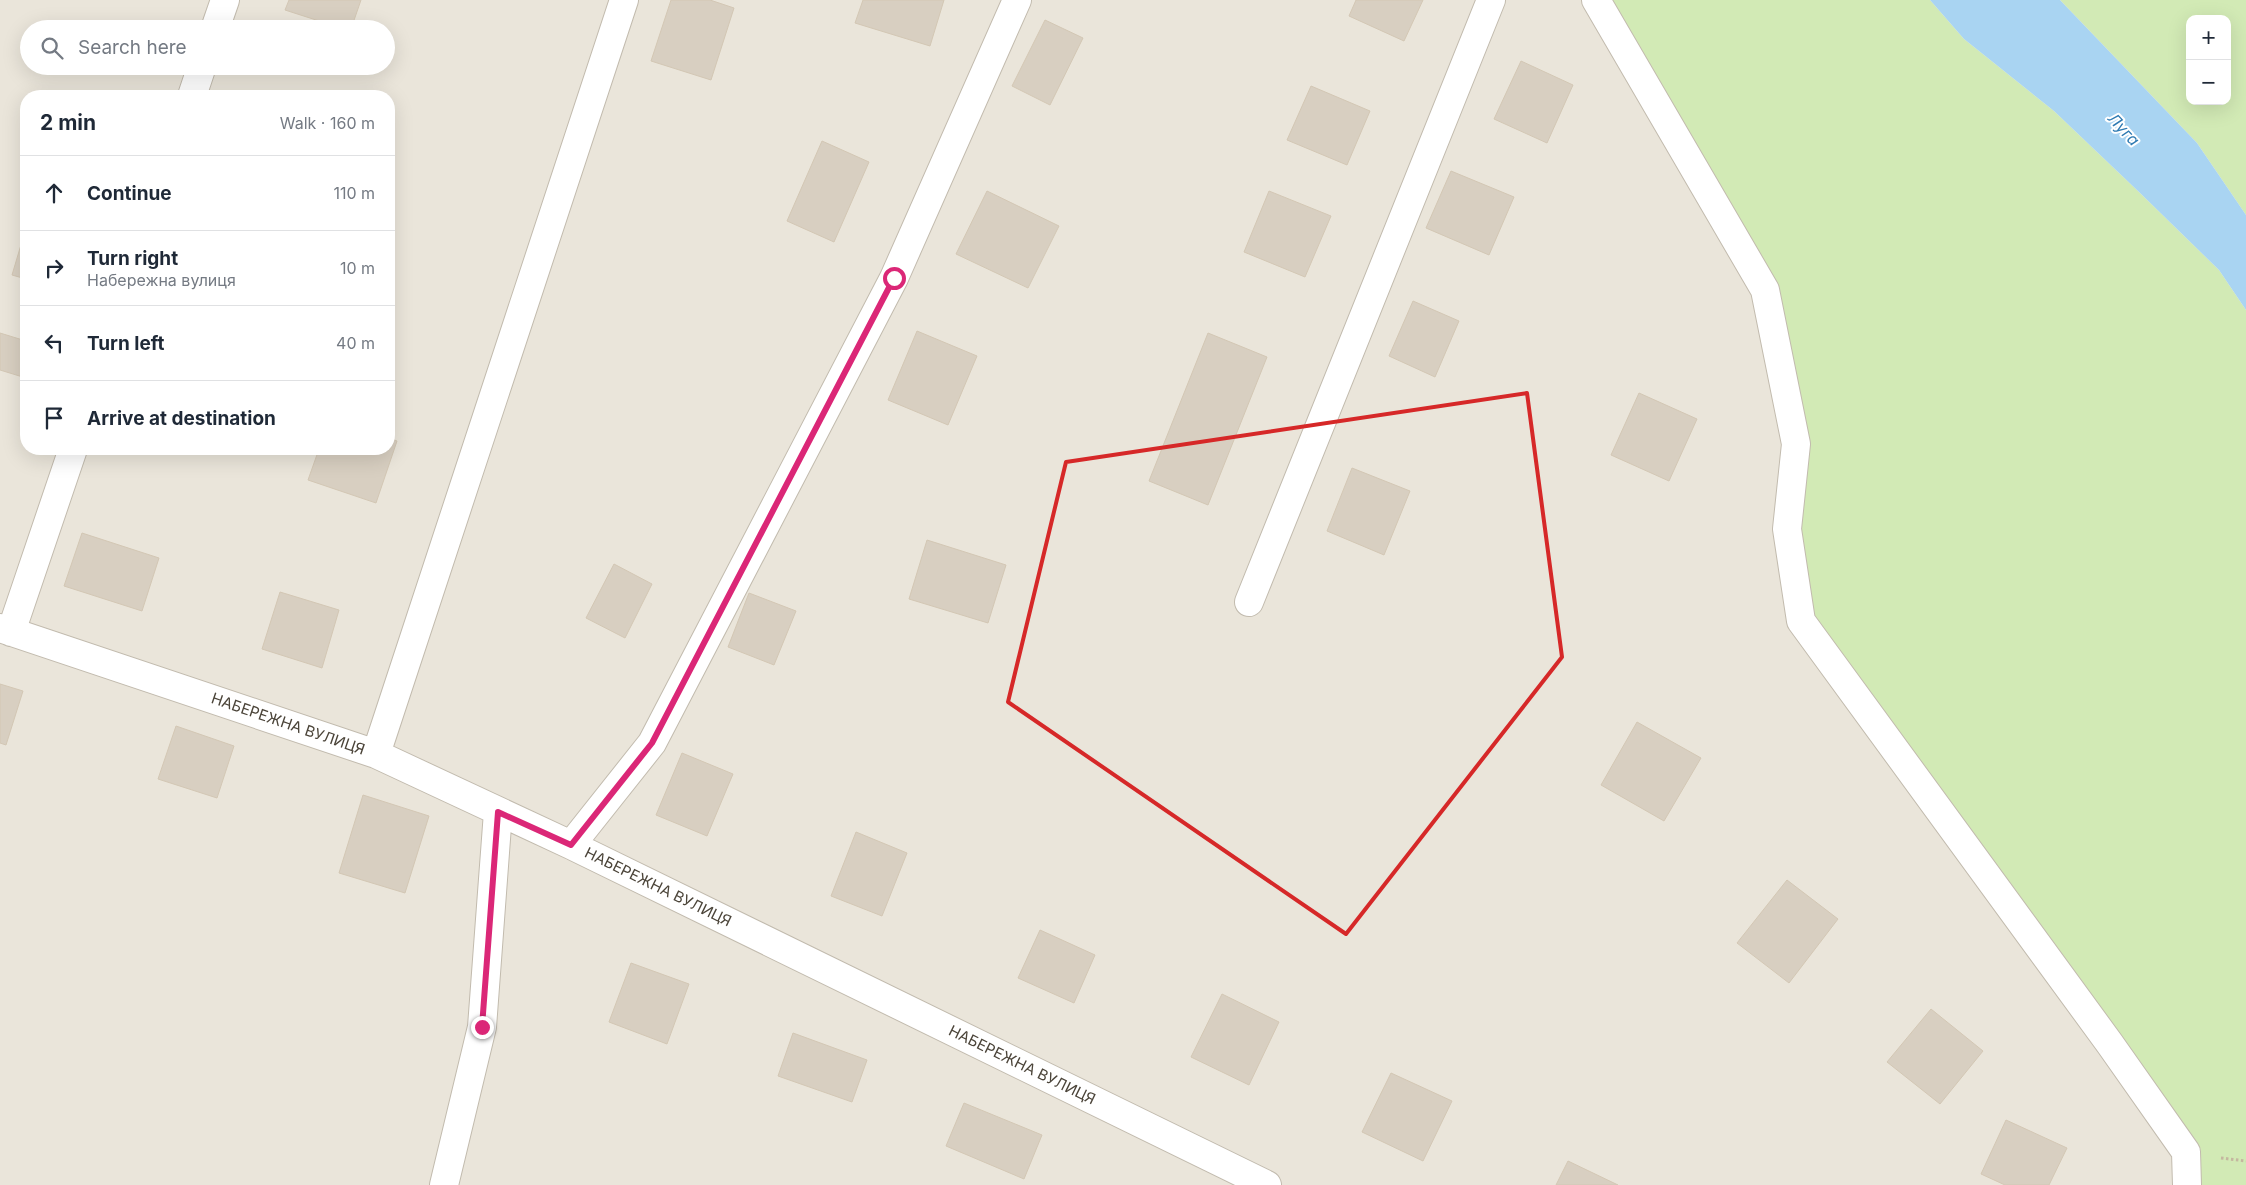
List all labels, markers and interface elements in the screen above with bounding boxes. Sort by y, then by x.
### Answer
map controls [2186,15,2231,105]
button: + [2186,15,2231,60]
search box [20,20,395,75]
icon: search [38,34,66,62]
text: Search here [78,36,187,59]
button: − [2186,60,2231,105]
water label: Луга [2104,108,2144,150]
text: 2 min [40,110,96,135]
text: Walk · 160 m [280,113,375,133]
icon: ahead [40,179,68,207]
text: Continue [87,182,172,205]
text: 110 m [333,183,375,203]
text: Turn right [87,247,178,270]
icon: right [40,254,68,282]
text: 10 m [340,258,375,278]
route start [883,267,906,290]
text: Набережна вулиця [87,270,236,290]
icon: left [40,329,68,357]
text: Turn left [87,332,165,355]
text: 40 m [336,333,375,353]
icon: arrive [40,404,68,432]
text: Arrive at destination [87,407,276,430]
street label: НАБЕРЕЖНА ВУЛИЦЯ [209,688,367,759]
street label: НАБЕРЕЖНА ВУЛИЦЯ [582,843,735,930]
route end [471,1016,494,1039]
street label: НАБЕРЕЖНА ВУЛИЦЯ [946,1021,1099,1108]

